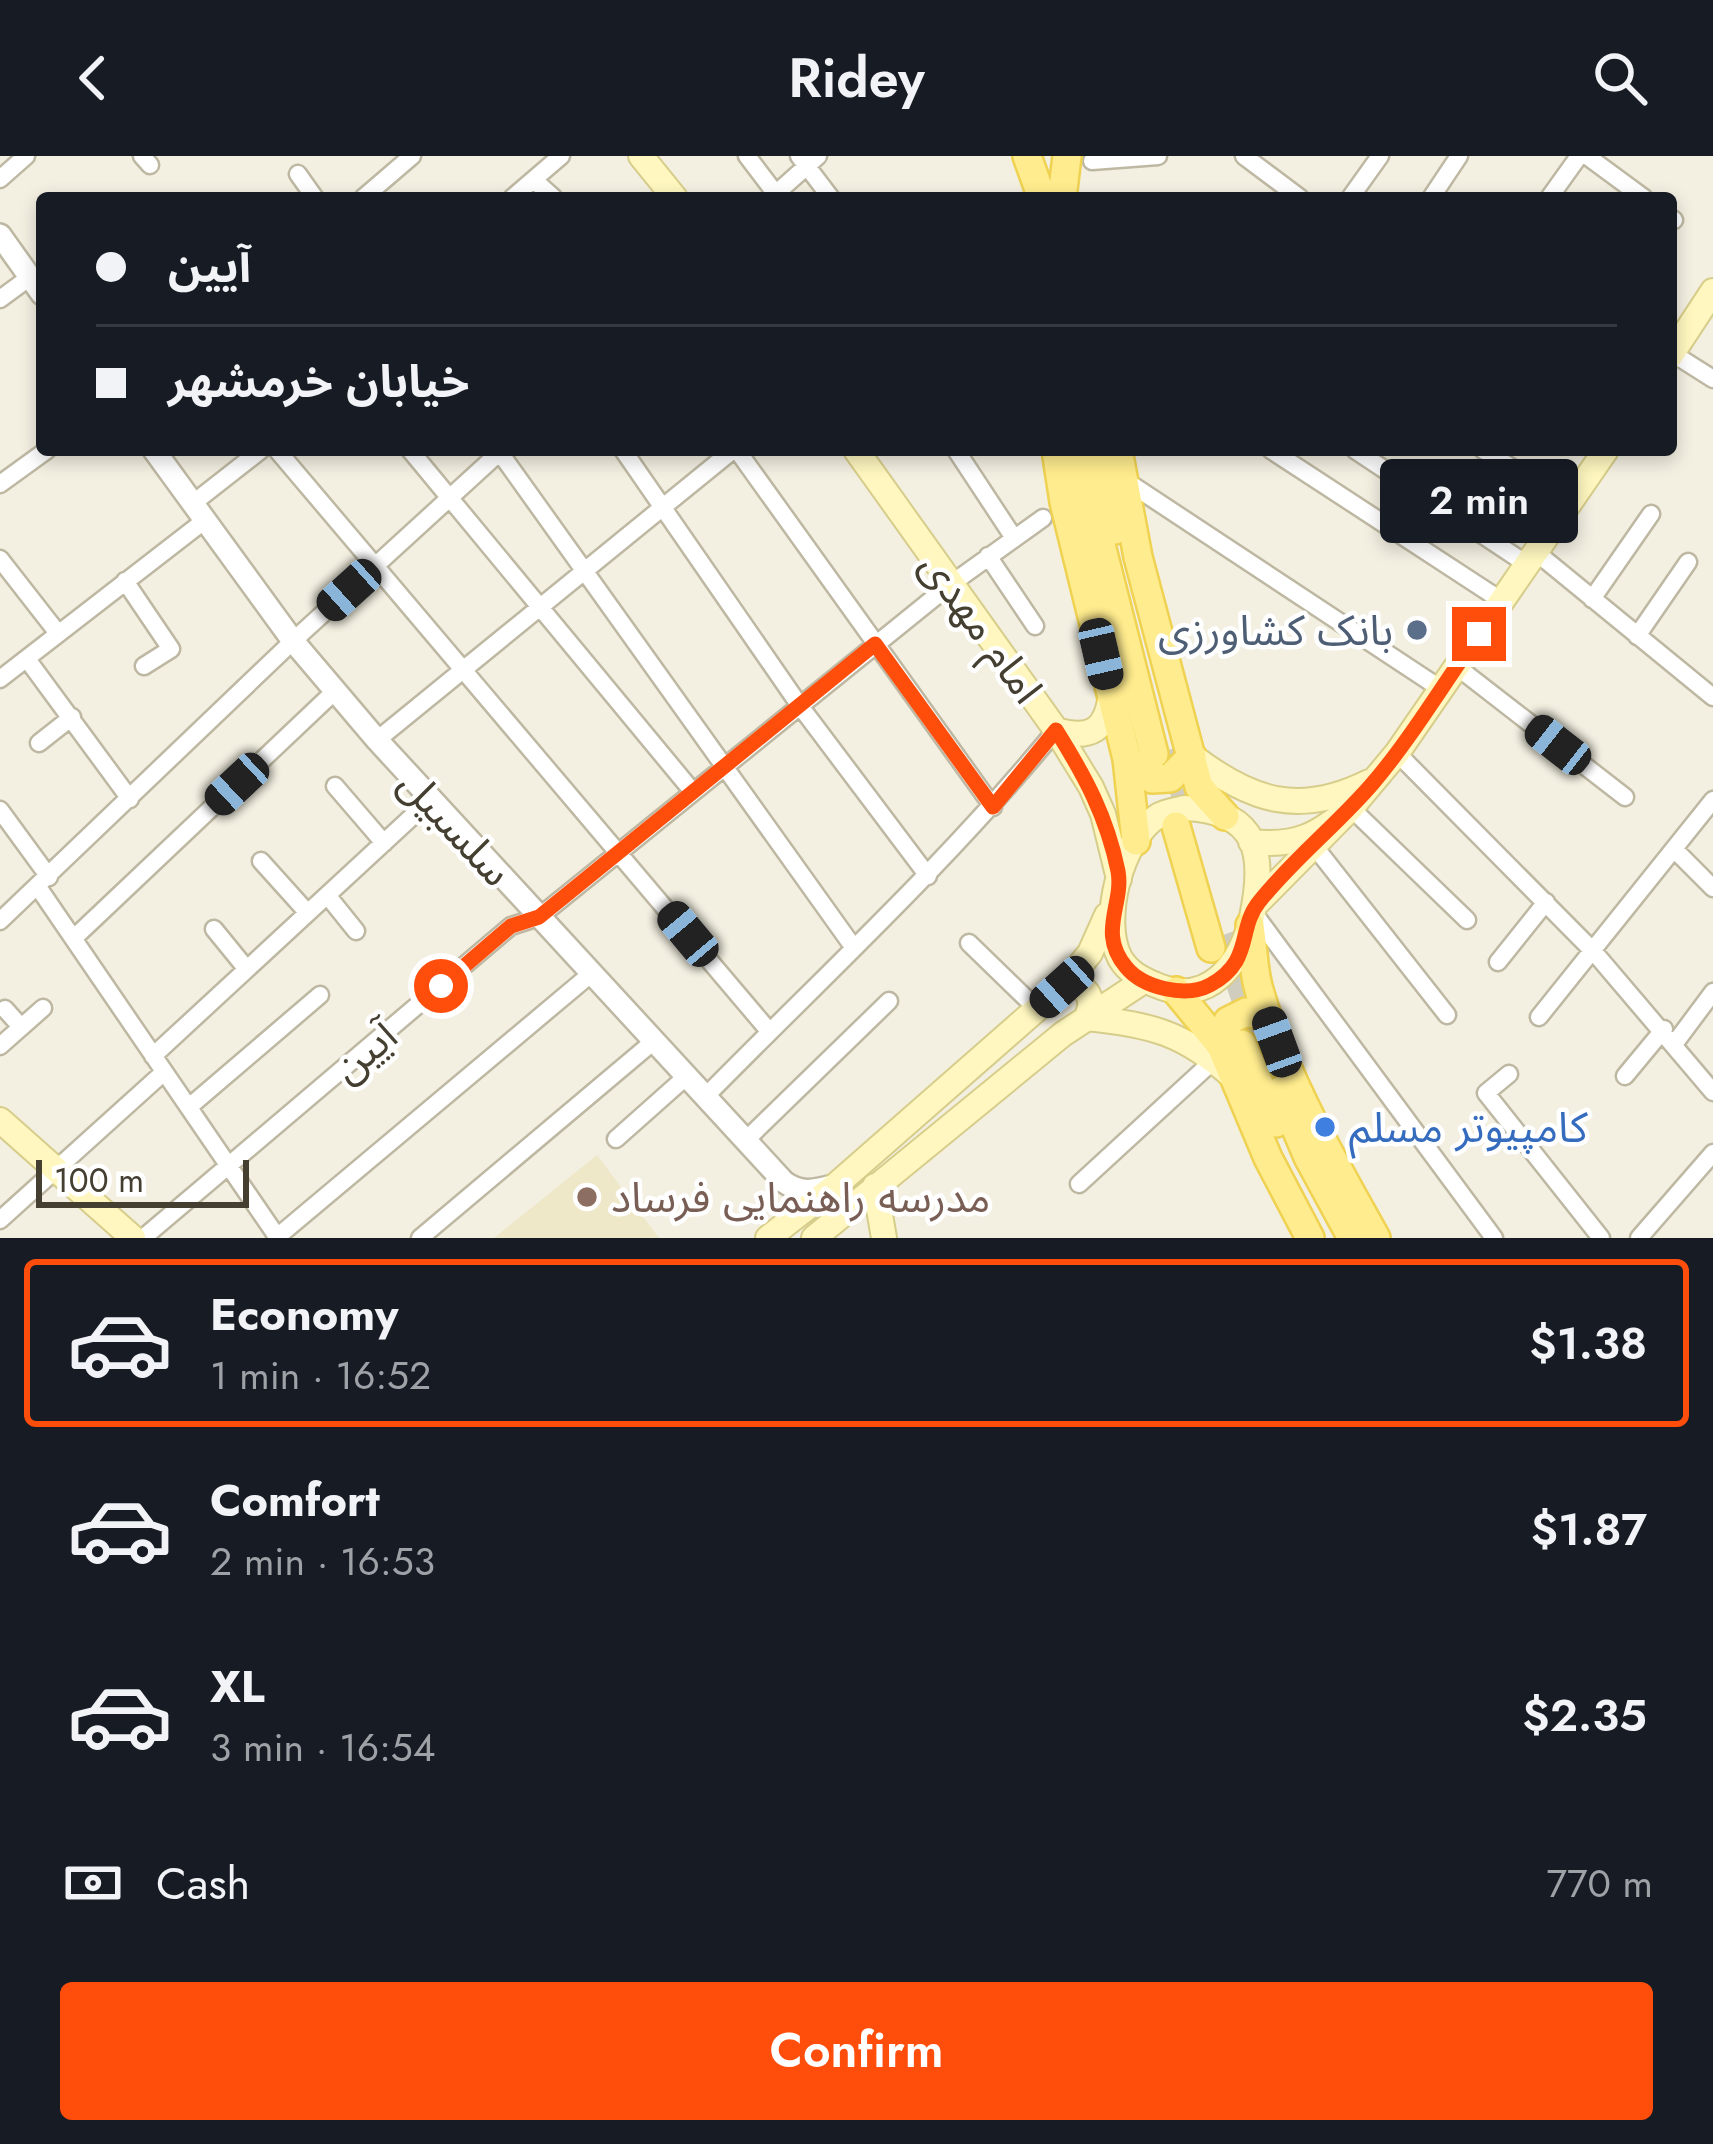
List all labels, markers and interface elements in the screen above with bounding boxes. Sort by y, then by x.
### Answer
text: Ridey [788,39,925,117]
icon: back [60,45,126,111]
icon: search [1587,45,1653,111]
text: آیین [168,234,251,299]
text: خیابان خرمشهر [168,349,469,414]
callout: 2 min [1380,460,1578,544]
text: 2 min [1429,472,1529,529]
street label: امام مهدی [905,539,1058,717]
car [310,553,388,627]
place label: بانک کشاورزی [1158,600,1393,661]
route end [1452,607,1506,661]
car [1075,615,1127,693]
marker: بانک کشاورزی [1404,617,1430,643]
car [1519,709,1597,781]
car [198,746,276,822]
street label: سلسبیل [385,755,526,900]
car [651,895,725,973]
car [1023,950,1101,1024]
route start [414,959,468,1013]
car [1248,1002,1306,1082]
street label: آیین [318,1005,412,1097]
place label: کامپیوتر مسلم [1349,1097,1588,1159]
marker: کامپیوتر مسلم [1312,1114,1338,1140]
scale bar [36,1154,249,1207]
text: 100 m [54,1157,144,1204]
place label: مدرسه راهنمایی فرساد [611,1167,990,1228]
marker: مدرسه راهنمایی فرساد [574,1184,600,1210]
text: Economy [210,1282,398,1347]
icon: car [66,1289,174,1397]
text: $1.38 [1529,1311,1647,1376]
text: 1 min · 16:52 [210,1347,431,1404]
text: Comfort [210,1468,380,1533]
icon: car [66,1475,174,1583]
text: $1.87 [1531,1497,1647,1562]
text: 2 min · 16:53 [210,1533,435,1590]
text: XL [210,1654,265,1719]
icon: car [66,1661,174,1769]
text: $2.35 [1522,1683,1647,1748]
text: 3 min · 16:54 [210,1719,436,1776]
icon: cash [60,1850,126,1916]
text: Cash [156,1851,250,1916]
text: 770 m [1547,1855,1653,1912]
button: Confirm [60,1982,1653,2120]

